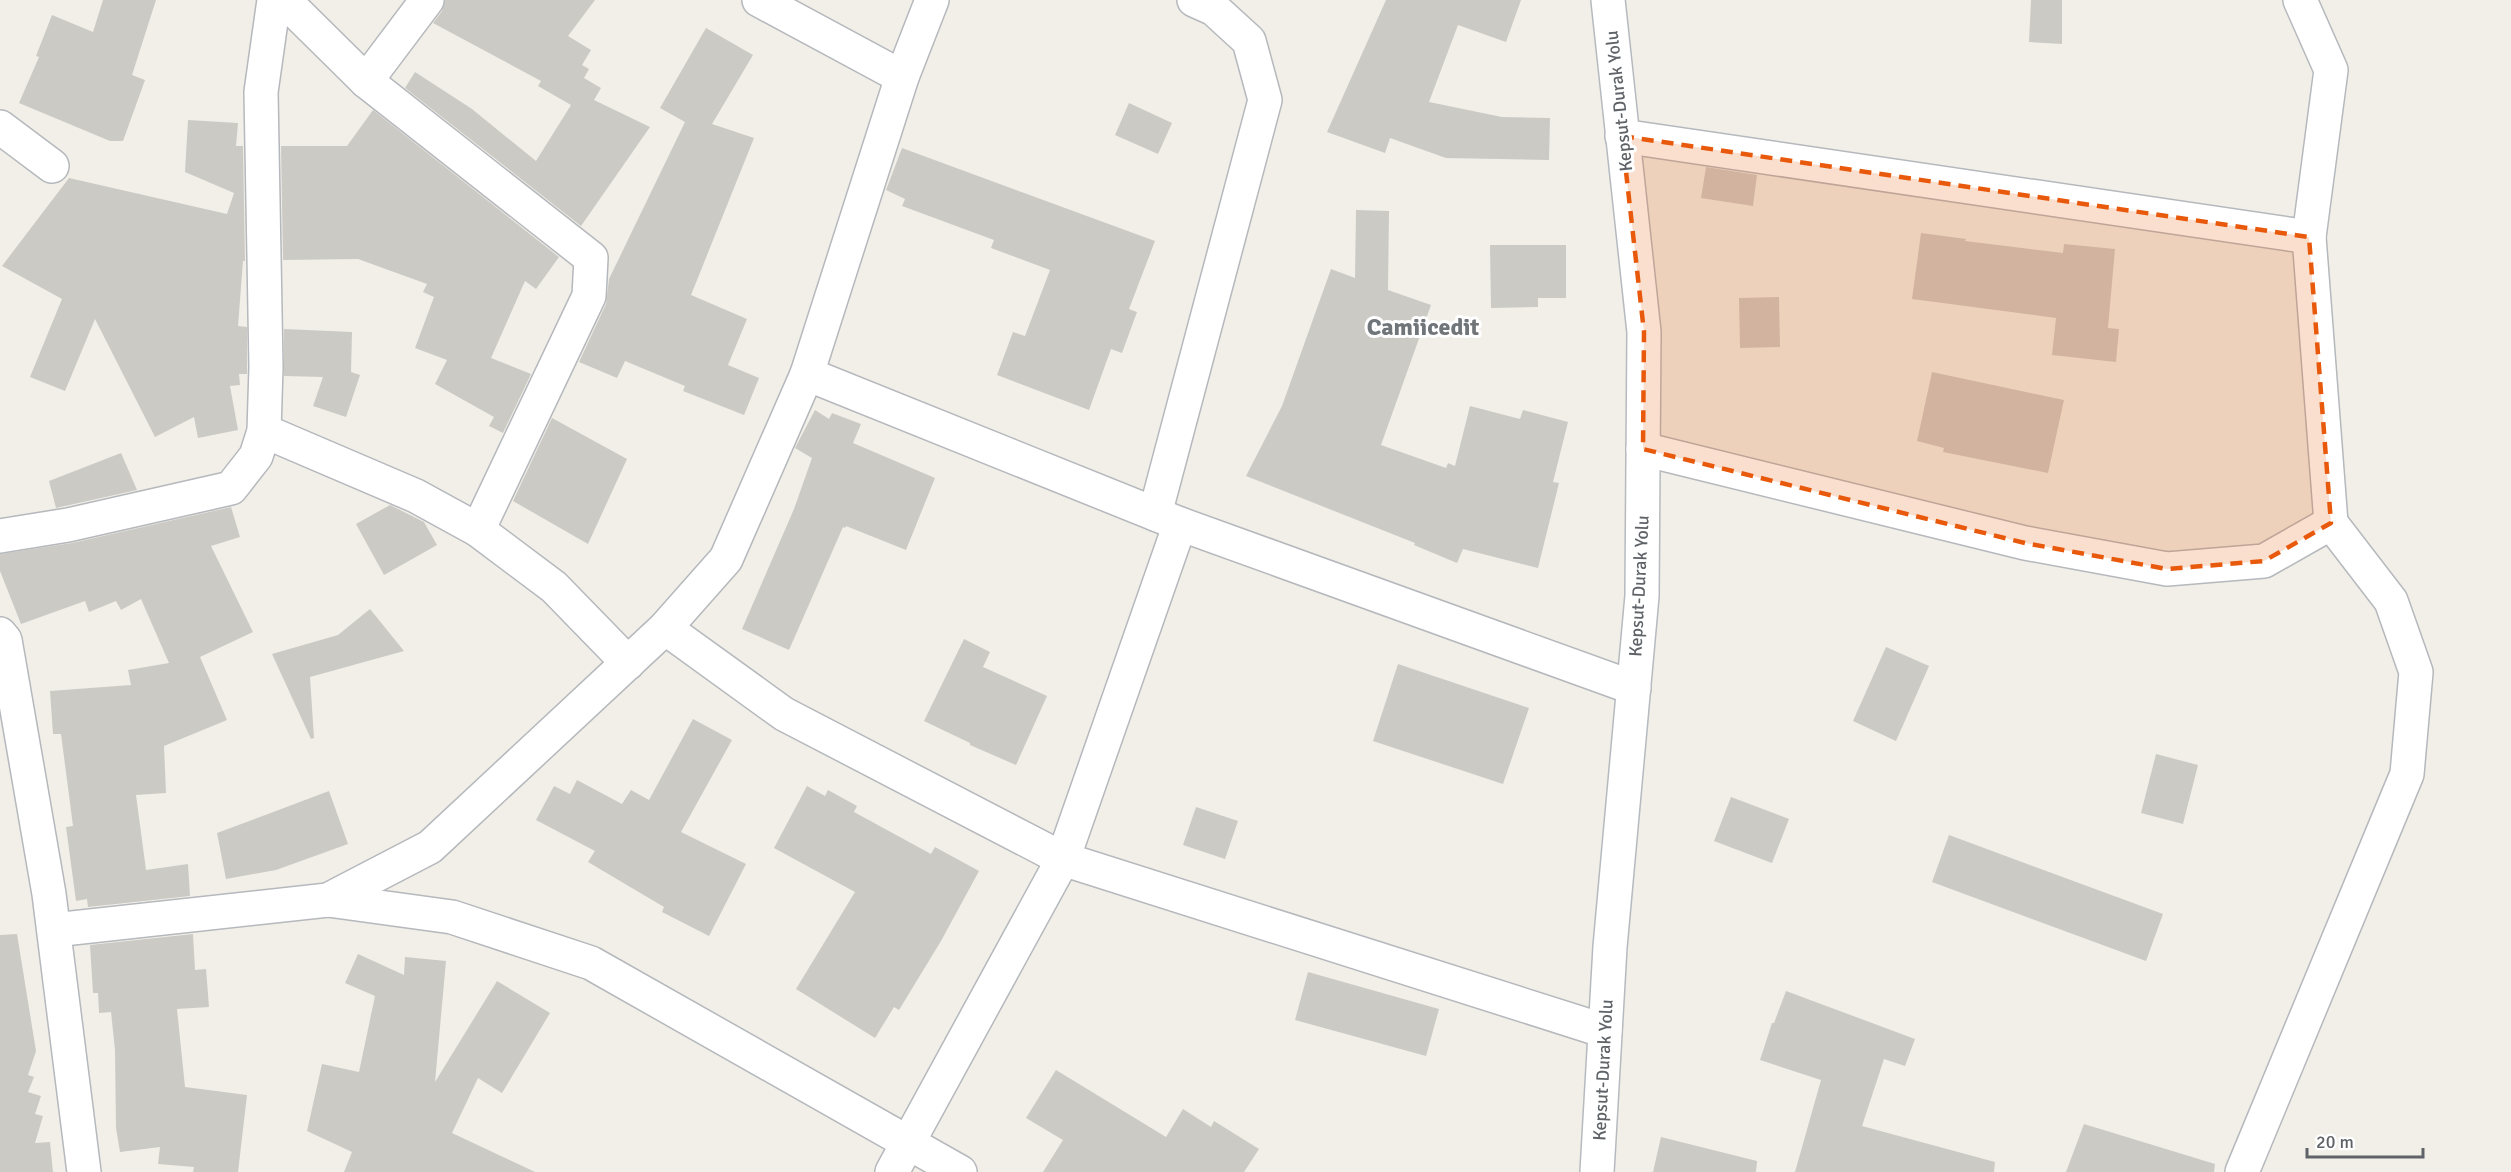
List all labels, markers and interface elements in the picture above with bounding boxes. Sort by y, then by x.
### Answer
street label: Kepsut-Durak Yolu [1601,29,1637,173]
district label: Camiicedit [1367,312,1479,342]
street label: Kepsut-Durak Yolu [1624,515,1654,657]
street label: Kepsut-Durak Yolu [1588,999,1618,1141]
scale bar [2307,1121,2422,1159]
text: 20 m [2316,1131,2354,1153]

